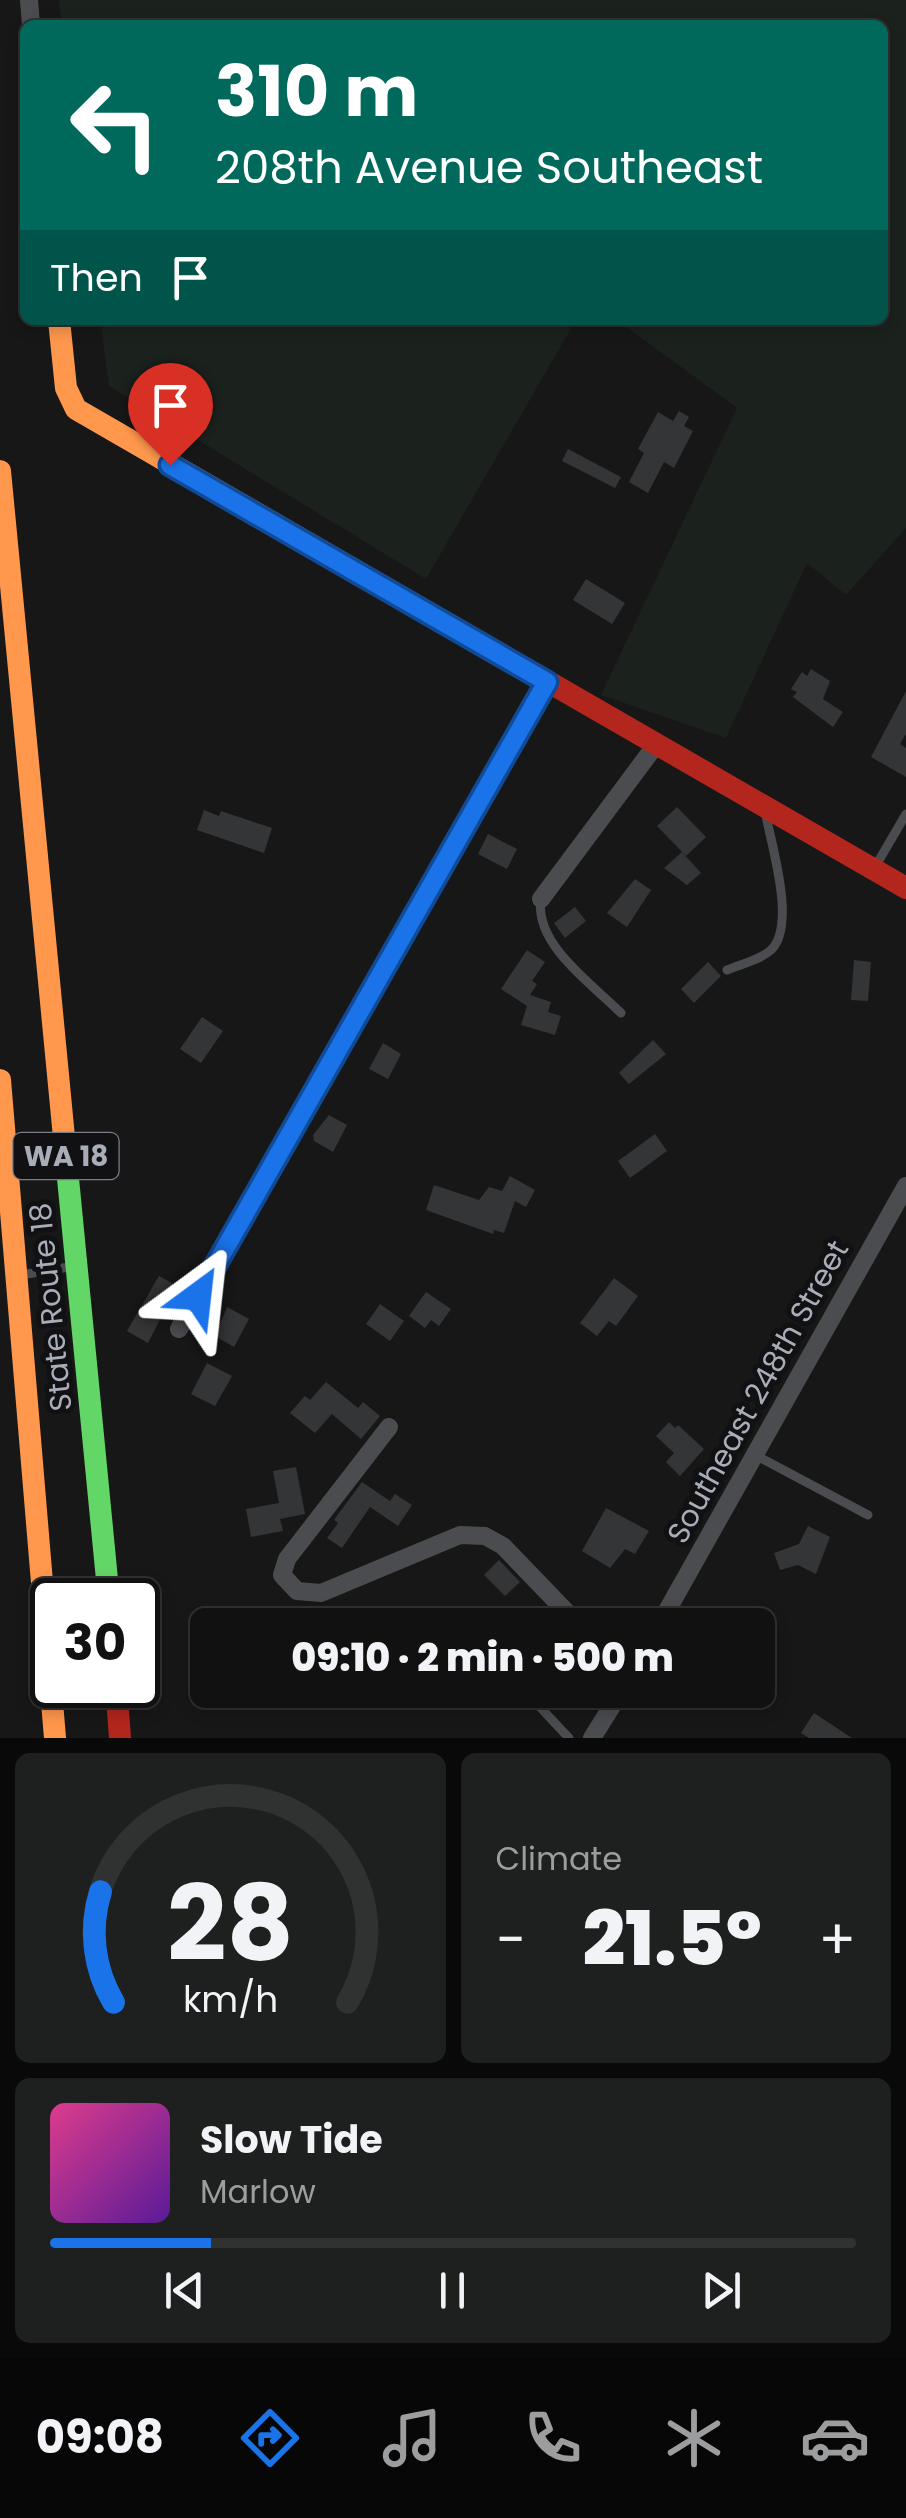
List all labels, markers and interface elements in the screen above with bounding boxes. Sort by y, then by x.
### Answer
text: 310 m [215,42,418,141]
icon: left [50,60,180,190]
text: 208th Avenue Southeast [215,136,763,199]
icon: arrive [163,250,218,305]
text: Then [50,251,143,304]
pin [128,363,213,466]
icon: arrive [143,378,198,433]
road number: WA 18 [13,1133,118,1179]
street label: State Route 18 [18,1201,83,1413]
street label: Southeast 248th Street [656,1232,859,1551]
position arrow [146,1244,250,1348]
speed limit sign: 30 [30,1578,160,1708]
text: 09:10 · 2 min · 500 m [291,1631,674,1684]
text: Climate [496,1836,622,1881]
text: 28 [167,1851,294,1996]
text: 21.5° [582,1886,762,1991]
text: − [496,1901,526,1978]
text: + [818,1901,856,1978]
text: km/h [183,1974,278,2025]
text: Slow Tide [200,2113,383,2166]
text: Marlow [200,2169,316,2214]
icon: previous [157,2263,212,2318]
icon: pause [425,2263,480,2318]
icon: next [694,2263,749,2318]
icon: directions [235,2403,305,2473]
icon: music [377,2403,447,2473]
icon: phone [518,2403,588,2473]
icon: climate [659,2403,729,2473]
icon: car [800,2403,870,2473]
text: 09:08 [36,2406,164,2469]

